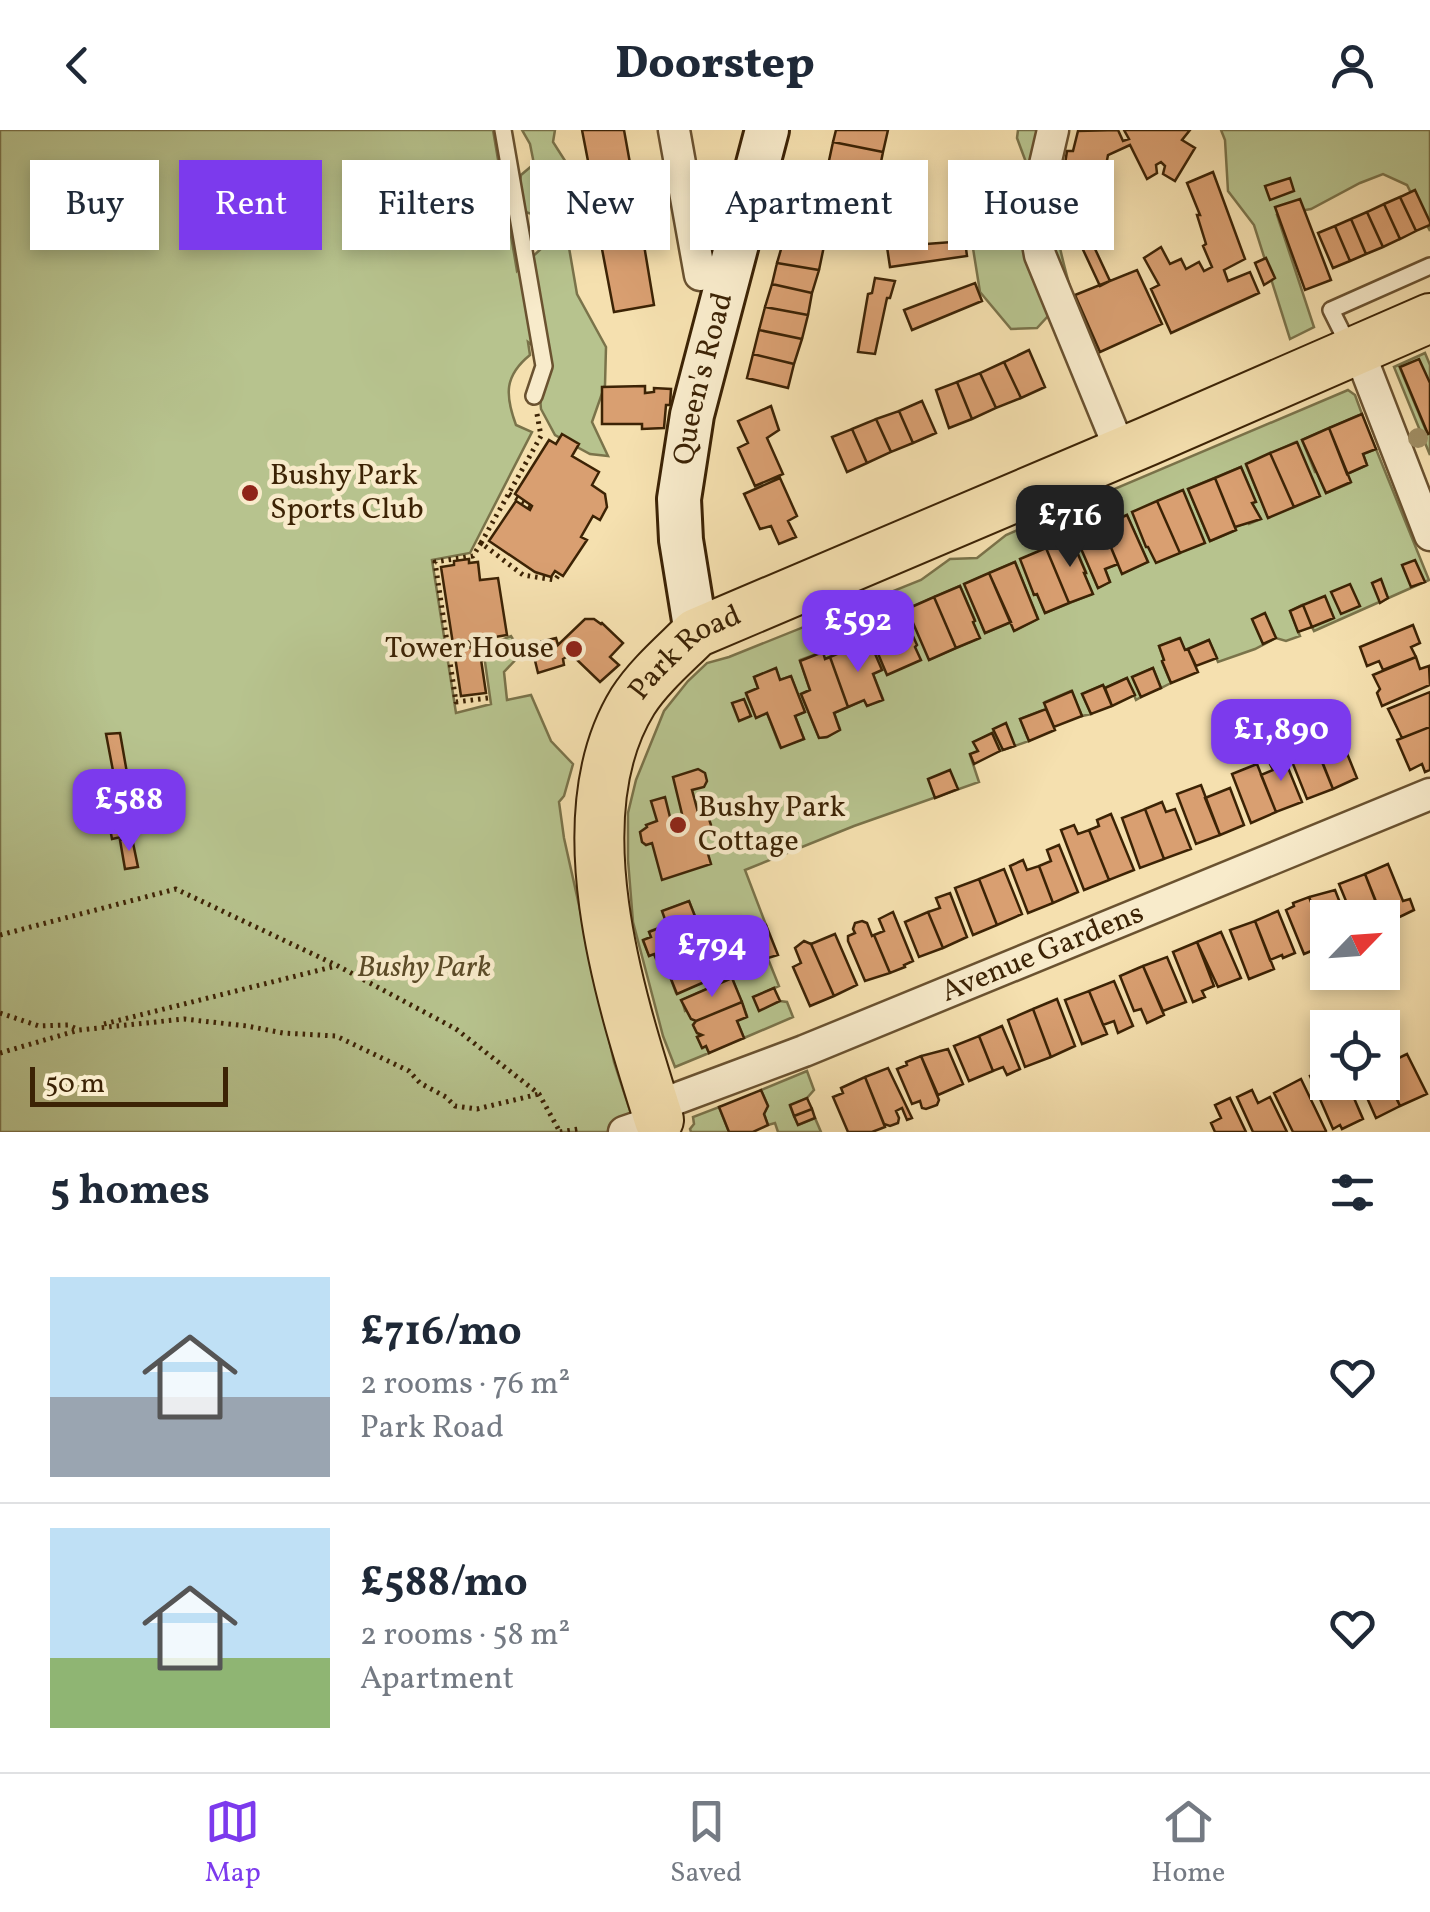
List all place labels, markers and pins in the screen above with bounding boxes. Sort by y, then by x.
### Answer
place label: Bushy Park Sports Club [270,455,424,531]
marker: Bushy Park Sports Club [239,482,261,504]
pin: £716 [1011,485,1129,570]
pin: £592 [799,590,917,675]
place label: Tower House [385,628,554,670]
marker: Tower House [563,638,585,660]
pin: £1,890 [1200,699,1362,784]
pin: £588 [70,769,188,854]
place label: Bushy Park Cottage [698,787,846,863]
marker: Bushy Park Cottage [667,814,689,836]
pin: £794 [653,915,771,1000]

